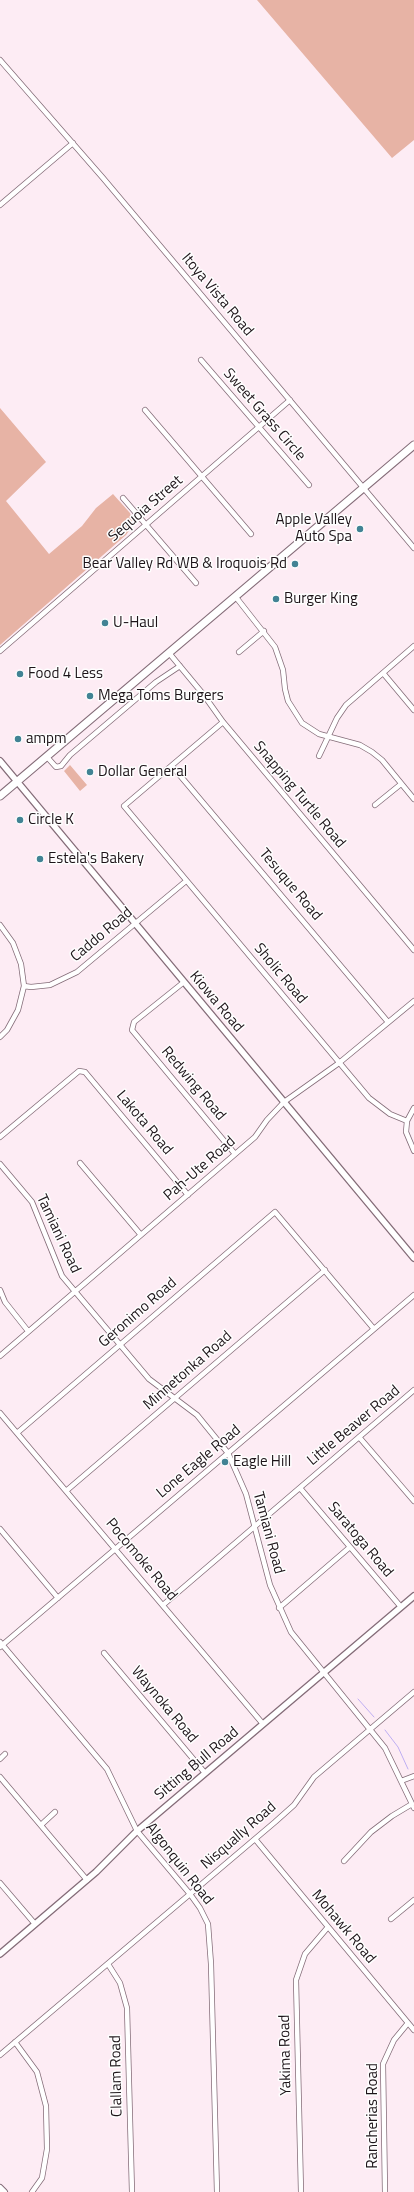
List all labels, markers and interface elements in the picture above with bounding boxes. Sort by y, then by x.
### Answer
street label: Itoya Vista Road [177,250,257,340]
street label: Sweet Grass Circle [219,365,309,465]
street label: Sequoia Street [105,472,187,546]
place label: Apple Valley Auto Spa [275,511,352,546]
marker: Apple Valley Auto Spa [355,524,365,534]
place label: Bear Valley Rd WB & Iroquois Rd [83,555,287,573]
marker: Bear Valley Rd WB & Iroquois Rd [290,559,300,569]
place label: Burger King [284,590,358,608]
marker: Burger King [271,594,281,604]
place label: U-Haul [113,614,158,632]
marker: U-Haul [100,618,110,628]
place label: Food 4 Less [28,665,103,683]
marker: Food 4 Less [15,669,25,679]
place label: Mega Toms Burgers [98,687,224,705]
marker: Mega Toms Burgers [85,691,95,701]
place label: ampm [26,730,66,748]
marker: ampm [13,734,23,744]
street label: Snapping Turtle Road [249,738,349,852]
place label: Dollar General [98,763,187,781]
marker: Dollar General [85,767,95,777]
place label: Circle K [28,811,74,829]
marker: Circle K [15,815,25,825]
street label: Tesuque Road [255,845,325,925]
place label: Estela's Bakery [48,850,144,868]
marker: Estela's Bakery [35,854,45,864]
street label: Caddo Road [67,904,137,966]
street label: Sholic Road [250,940,310,1008]
street label: Kiowa Road [185,968,247,1036]
street label: Redwing Road [157,1043,229,1125]
street label: Lakota Road [112,1087,176,1159]
street label: Pah-Ute Road [160,1133,240,1205]
street label: Tamiani Road [32,1192,84,1276]
street label: Geronimo Road [95,1274,181,1352]
street label: Minnetonka Road [140,1328,236,1414]
street label: Little Beaver Road [304,1382,404,1470]
street label: Lone Eagle Road [153,1422,245,1502]
place label: Eagle Hill [233,1453,291,1471]
marker: Eagle Hill [220,1457,230,1467]
street label: Tamiani Road [248,1490,288,1576]
street label: Saratoga Road [323,1499,397,1581]
street label: Pocomoke Road [101,1515,181,1605]
street label: Waynoka Road [127,1663,201,1747]
street label: Sitting Bull Road [151,1724,243,1804]
street label: Nisqually Road [198,1798,280,1874]
street label: Algonquin Road [141,1819,217,1909]
street label: Mohawk Road [307,1887,379,1967]
street label: Yakima Road [276,2014,296,2096]
street label: Clallam Road [107,2035,127,2117]
street label: Rancherias Road [364,2063,382,2169]

